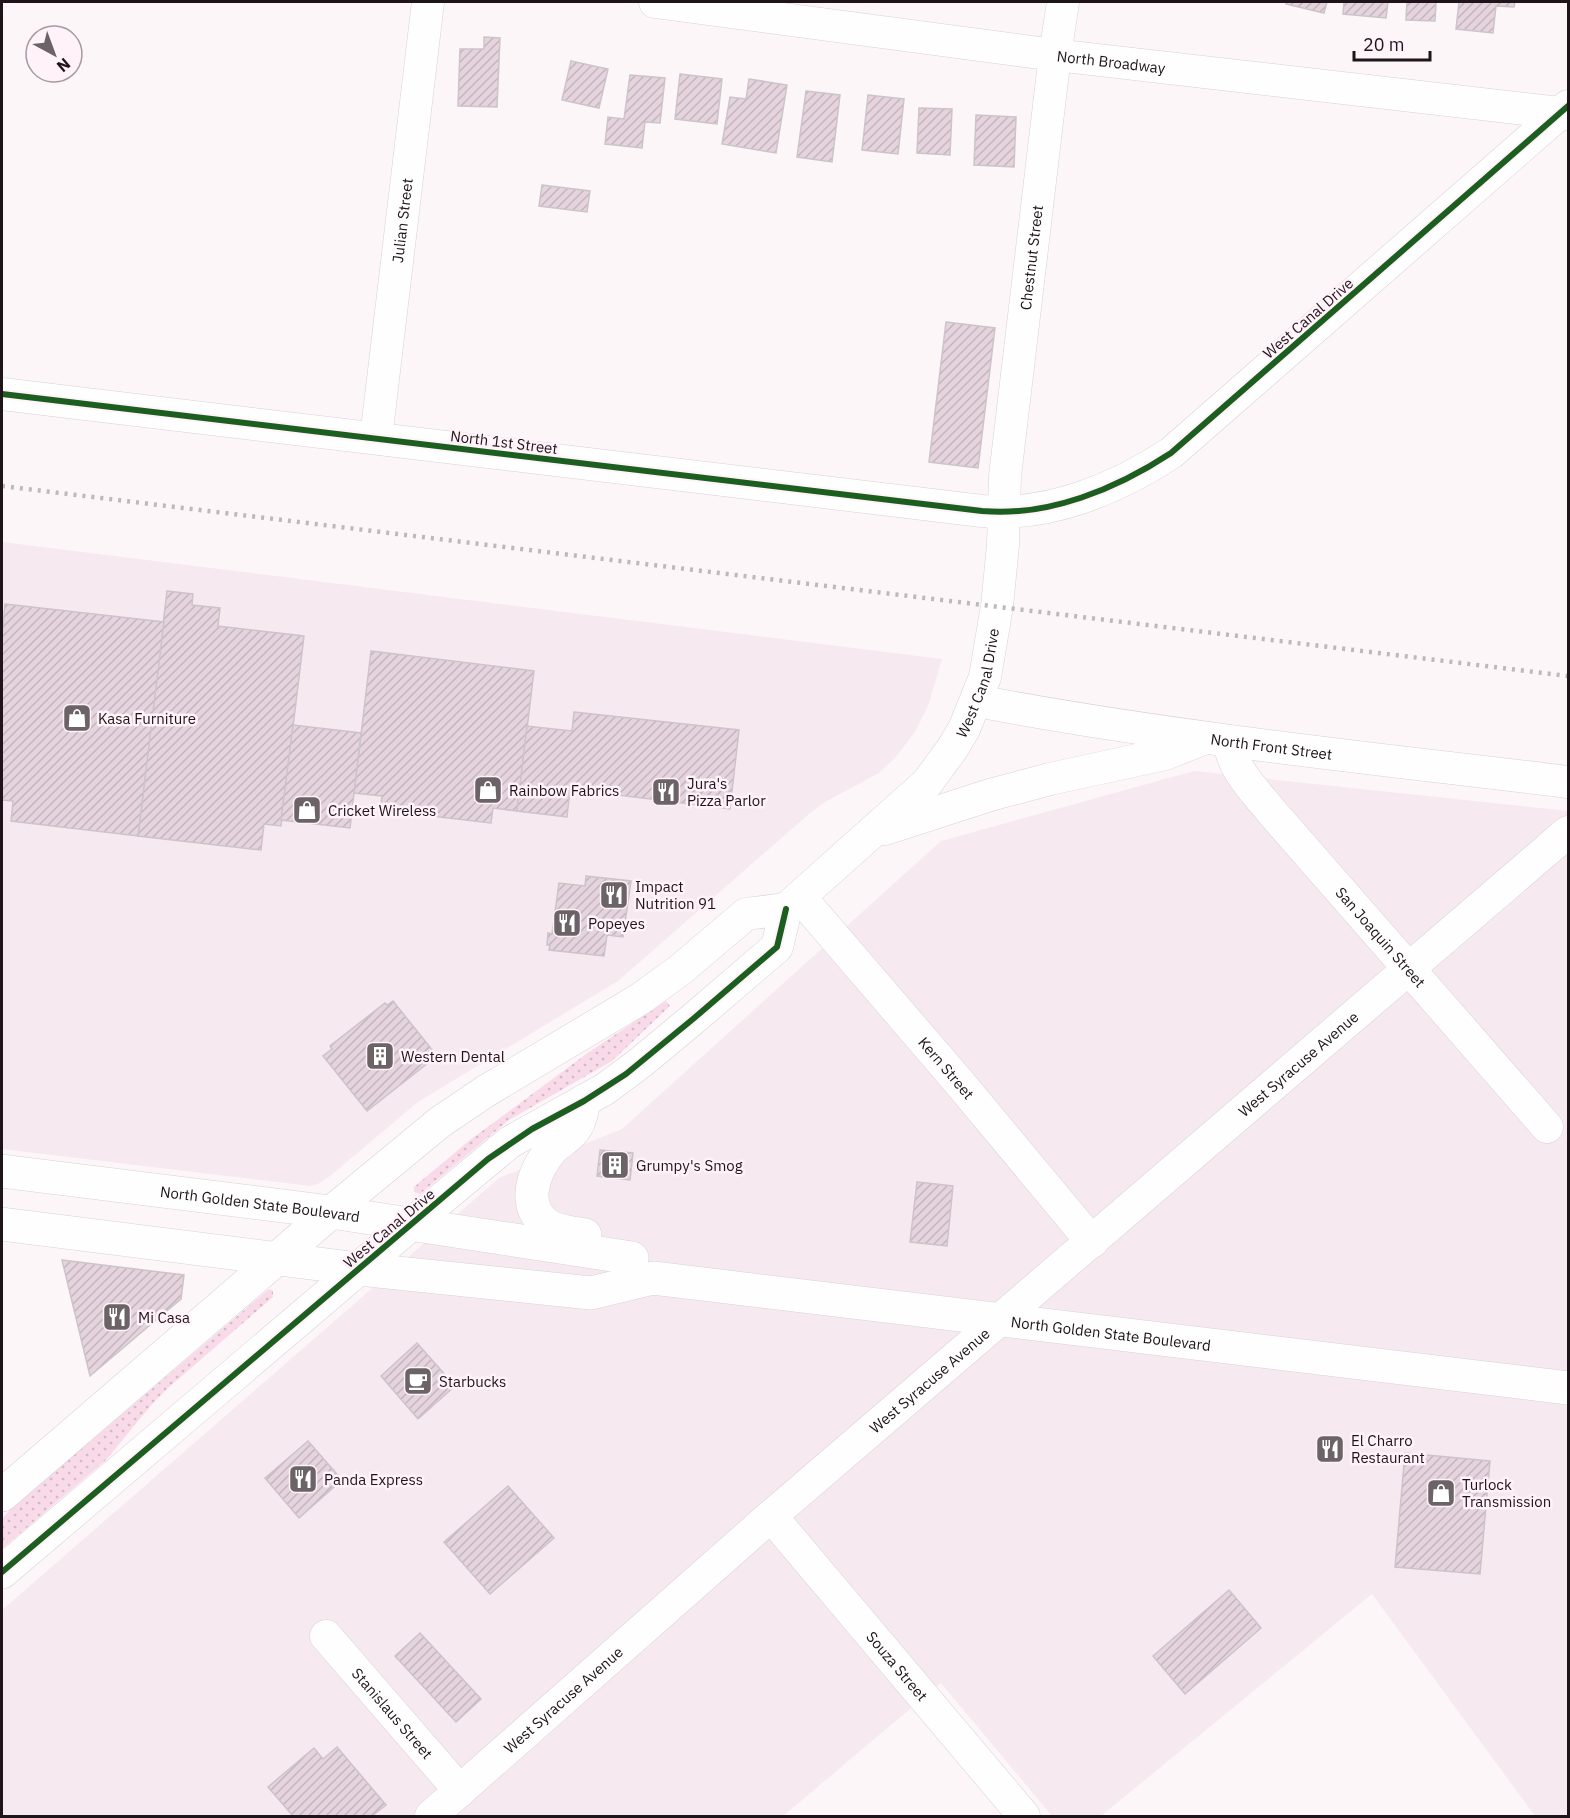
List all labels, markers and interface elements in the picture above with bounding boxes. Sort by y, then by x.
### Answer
north arrow [24,24,84,84]
scale bar [1354,24,1430,62]
text: 20 m [1363,33,1405,56]
street label: North Broadway [1056,46,1167,77]
text: N [53,54,75,77]
street label: Julian Street [387,177,416,264]
street label: Chestnut Street [1015,204,1047,311]
street label: West Canal Drive [1259,274,1357,362]
street label: North 1st Street [449,426,559,458]
street label: West Canal Drive [952,627,1003,741]
shop icon: Kasa Furniture [61,702,93,734]
place label: Kasa Furniture [98,709,196,728]
street label: North Front Street [1210,729,1333,763]
shop icon: Rainbow Fabrics [472,774,504,806]
place label: Jura's Pizza Parlor [687,774,766,810]
restaurant icon: Jura's Pizza Parlor [650,776,682,808]
place label: Rainbow Fabrics [509,781,619,800]
shop icon: Cricket Wireless [291,794,323,826]
place label: Cricket Wireless [328,801,436,820]
place label: Impact Nutrition 91 [635,877,716,913]
restaurant icon: Impact Nutrition 91 [598,879,630,911]
street label: San Joaquin Street [1332,883,1430,991]
restaurant icon: Popeyes [551,907,583,939]
place label: Popeyes [588,914,645,933]
street label: West Syracuse Avenue [1234,1007,1362,1121]
street label: Kern Street [915,1033,978,1103]
building icon: Western Dental [364,1040,396,1072]
place label: Western Dental [401,1047,505,1066]
building icon: Grumpy's Smog [599,1149,631,1181]
place label: Grumpy's Smog [636,1156,743,1175]
street label: North Golden State Boulevard [159,1181,361,1226]
street label: West Canal Drive [339,1184,439,1272]
restaurant icon: Mi Casa [101,1301,133,1333]
place label: Mi Casa [138,1308,190,1327]
street label: North Golden State Boulevard [1010,1312,1212,1354]
street label: West Syracuse Avenue [865,1323,993,1437]
cafe icon: Starbucks [402,1365,434,1397]
place label: Starbucks [439,1372,506,1391]
place label: El Charro Restaurant [1351,1431,1425,1467]
restaurant icon: El Charro Restaurant [1314,1433,1346,1465]
restaurant icon: Panda Express [287,1463,319,1495]
place label: Panda Express [324,1470,423,1489]
place label: Turlock Transmission [1462,1475,1551,1511]
shop icon: Turlock Transmission [1425,1477,1457,1509]
street label: Souza Street [863,1627,932,1705]
street label: West Syracuse Avenue [500,1642,626,1757]
street label: Stanislaus Street [348,1664,437,1763]

